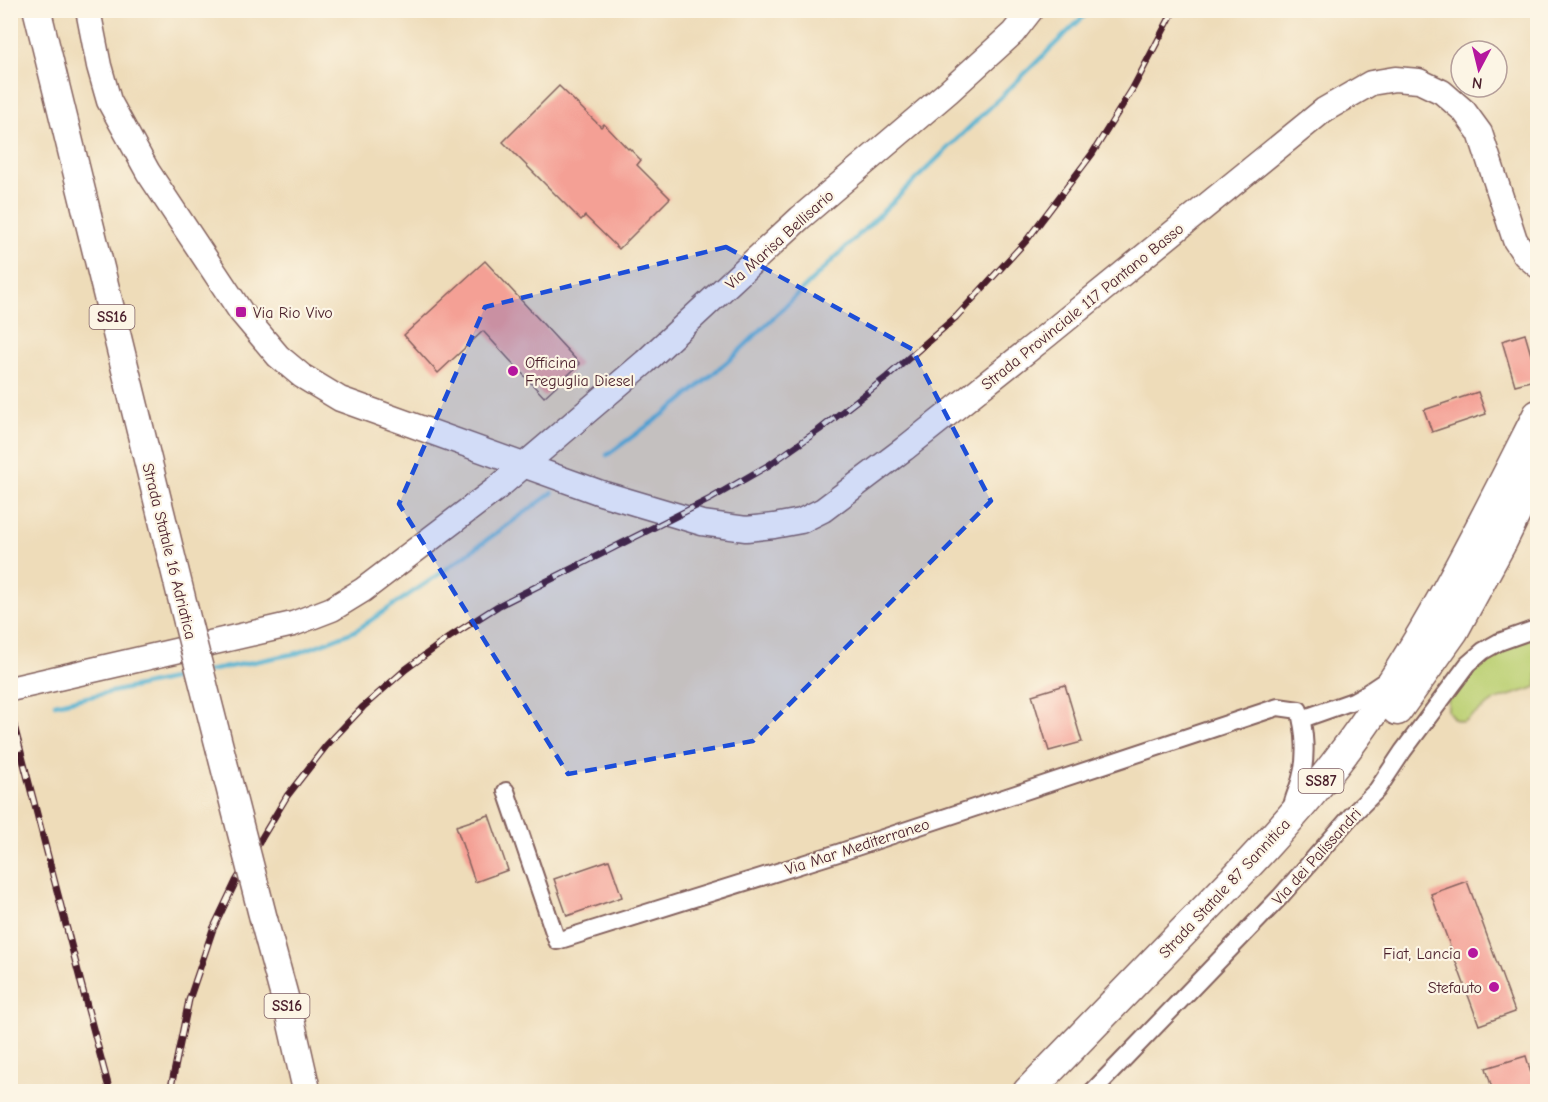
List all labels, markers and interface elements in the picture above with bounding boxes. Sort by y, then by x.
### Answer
north arrow [1449,39,1509,99]
text: N [1471,73,1484,92]
street label: Via Marisa Bellisario [722,186,838,293]
street label: Strada Provinciale 117 Pantano Basso [978,220,1187,394]
place label: Via Rio Vivo [253,304,333,322]
road number: SS16 [90,305,134,329]
marker: Via Rio Vivo [234,305,248,319]
place label: Officina Freguglia Diesel [525,354,634,390]
marker: Officina Freguglia Diesel [506,364,520,378]
street label: Strada Statale 16 Adriatica [138,461,200,641]
road number: SS87 [1298,769,1344,793]
street label: Via dei Palissandri [1269,805,1365,909]
street label: Via Mar Mediterraneo [783,815,932,879]
street label: Strada Statale 87 Sannitica [1155,815,1294,962]
place label: Fiat, Lancia [1383,945,1461,963]
marker: Fiat, Lancia [1466,946,1480,960]
place label: Stefauto [1428,979,1482,997]
marker: Stefauto [1487,980,1501,994]
road number: SS16 [264,994,310,1018]

